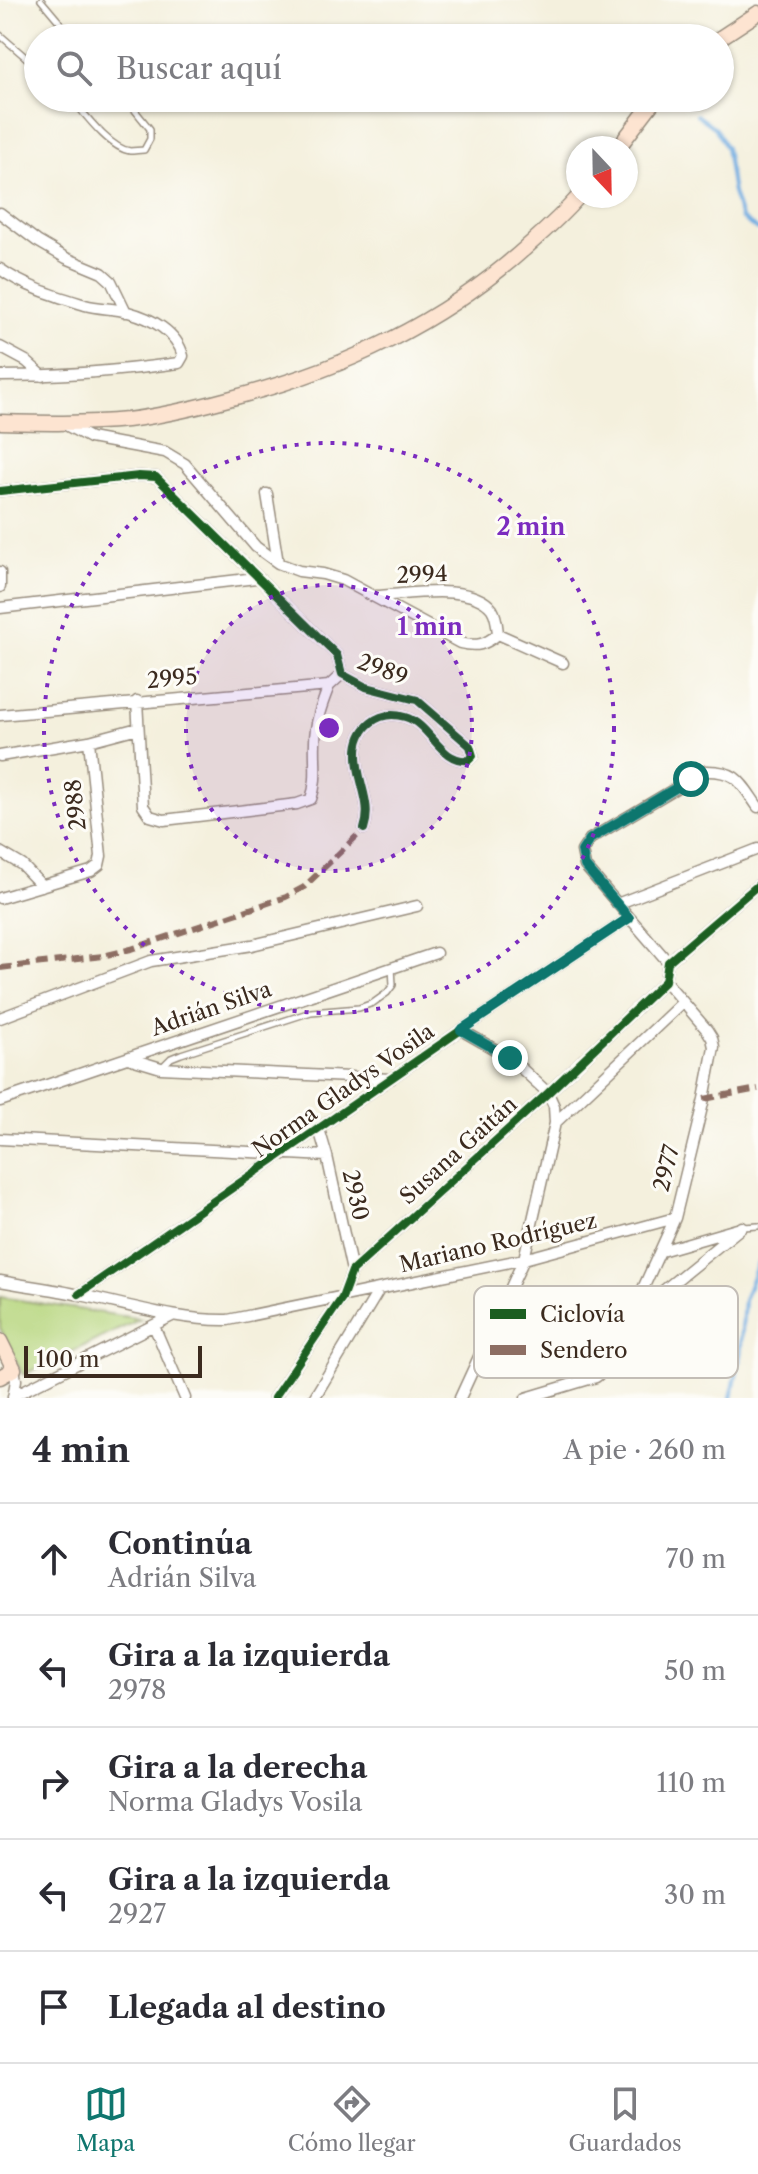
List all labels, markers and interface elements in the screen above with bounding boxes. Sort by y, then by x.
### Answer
search box [24,24,734,112]
icon: search [52,46,96,90]
text: Buscar aquí [116,50,282,87]
north arrow [566,136,638,208]
text: 2 min [496,512,566,541]
street label: 2994 [396,560,448,589]
text: 1 min [397,612,463,641]
street label: 2989 [354,648,412,691]
street label: 2995 [146,663,198,694]
centre of rings [315,714,343,742]
route start [673,761,709,797]
street label: 2988 [59,778,92,832]
street label: Adrián Silva [146,975,275,1042]
street label: Norma Gladys Vosila [247,1017,440,1163]
route end [492,1040,528,1076]
street label: Susana Gaitán [394,1091,523,1210]
street label: 2977 [648,1142,685,1194]
street label: 2930 [337,1167,374,1223]
street label: Mariano Rodríguez [397,1207,600,1278]
legend [474,1286,738,1378]
text: Ciclovía [540,1301,625,1328]
text: Sendero [540,1337,627,1364]
scale bar [24,1342,202,1378]
text: 100 m [36,1346,99,1373]
text: 4 min [32,1429,130,1471]
text: A pie · 260 m [563,1434,726,1466]
text: Continúa [108,1525,252,1562]
icon: ahead [32,1537,76,1581]
text: 70 m [666,1543,726,1575]
text: Adrián Silva [108,1562,257,1594]
text: Gira a la izquierda [108,1637,390,1674]
icon: left [32,1649,76,1693]
text: 50 m [664,1655,726,1687]
text: 2978 [108,1674,166,1706]
text: Gira a la derecha [108,1749,367,1786]
icon: right [32,1761,76,1805]
text: 110 m [657,1767,726,1799]
text: Norma Gladys Vosila [108,1786,363,1818]
text: Gira a la izquierda [108,1861,390,1898]
icon: left [32,1873,76,1917]
text: 30 m [664,1879,726,1911]
text: 2927 [108,1898,166,1930]
icon: arrive [32,1985,76,2029]
text: Llegada al destino [108,1989,386,2026]
tab: Mapa [76,2082,135,2157]
tab: Cómo llegar [288,2082,416,2157]
tab: Guardados [568,2082,682,2157]

